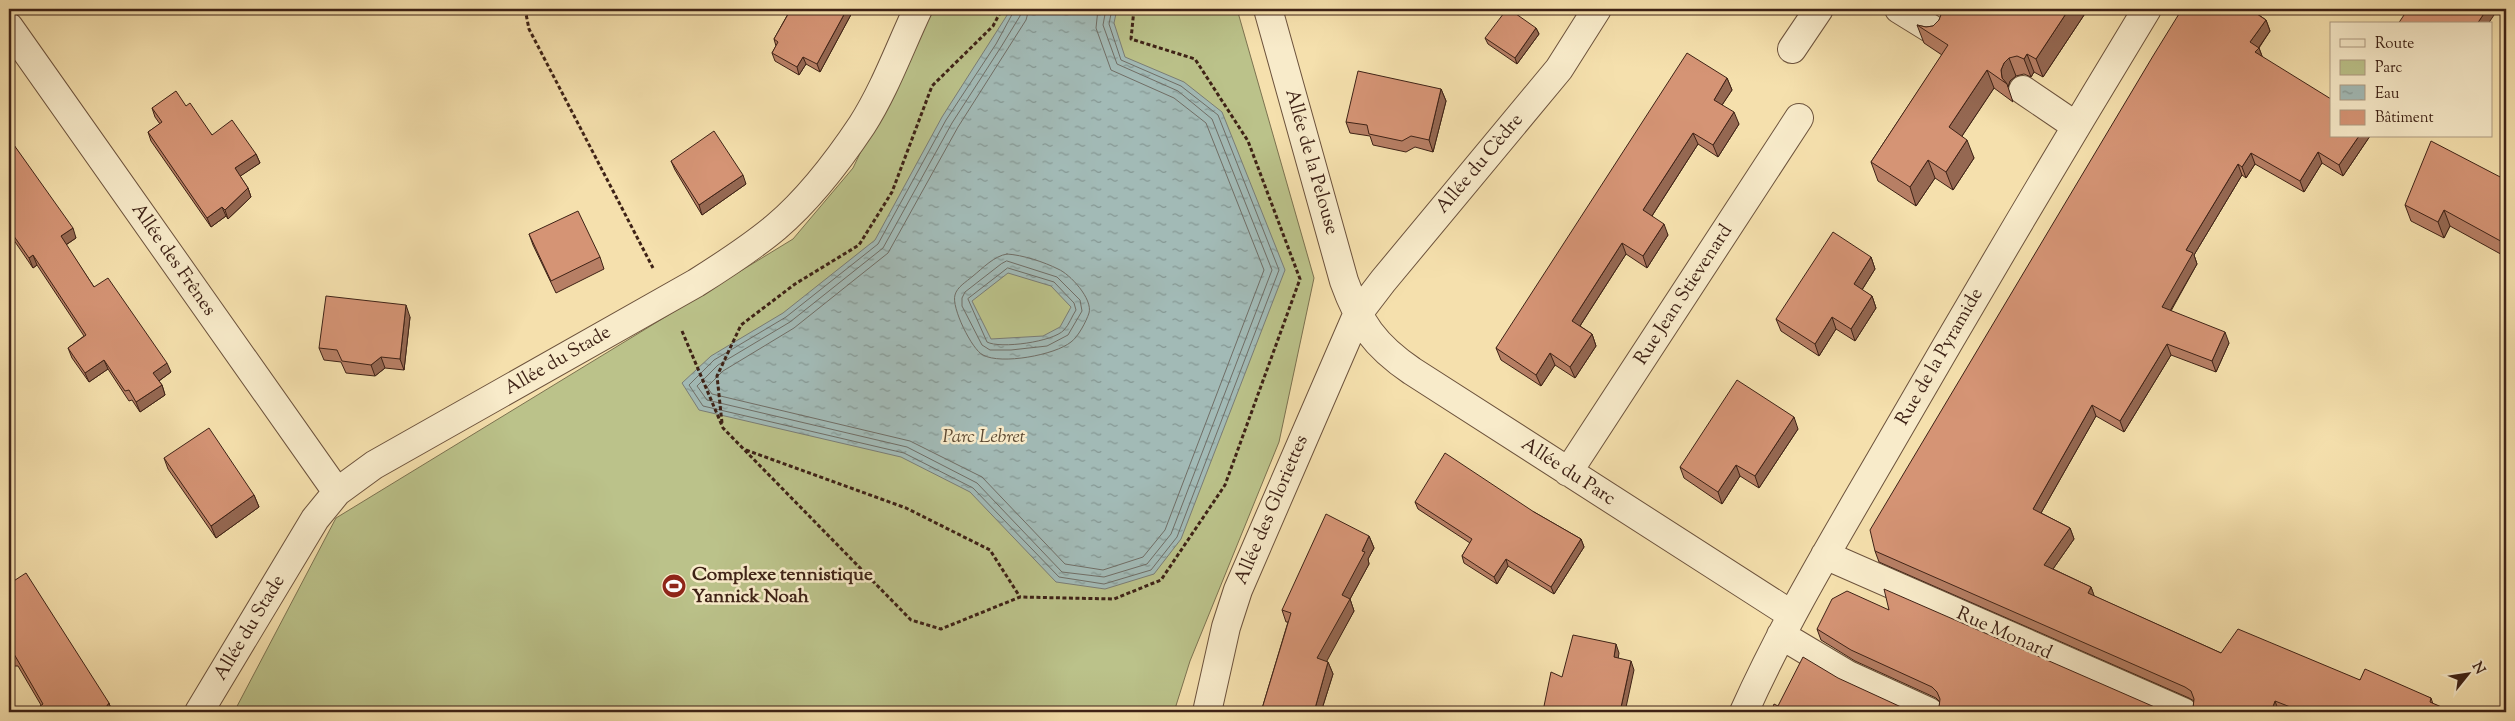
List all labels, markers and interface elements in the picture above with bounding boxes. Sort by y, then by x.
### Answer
legend [2330,22,2492,138]
text: Route [2375,34,2414,55]
text: Parc [2375,58,2403,79]
text: Eau [2375,84,2400,105]
street label: Allée de la Pelouse [1277,86,1345,238]
street label: Allée du Cèdre [1430,108,1530,220]
text: Bâtiment [2375,108,2434,129]
street label: Allée des Frênes [124,198,222,322]
street label: Rue Jean Stievenard [1628,219,1740,371]
street label: Rue de la Pyramide [1890,283,1990,431]
street label: Allée du Stade [500,320,616,402]
park label: Parc Lebret [942,424,1026,451]
street label: Allée des Gloriettes [1228,431,1316,589]
street label: Allée du Parc [1515,431,1621,513]
place label: Complexe tennistique Yannick Noah [692,562,873,611]
street label: Allée du Stade [208,570,292,686]
sports icon: Complexe tennistique Yannick Noah [661,573,687,599]
street label: Rue Monard [1952,601,2056,667]
north arrow [2442,648,2492,698]
text: N [2466,659,2489,678]

